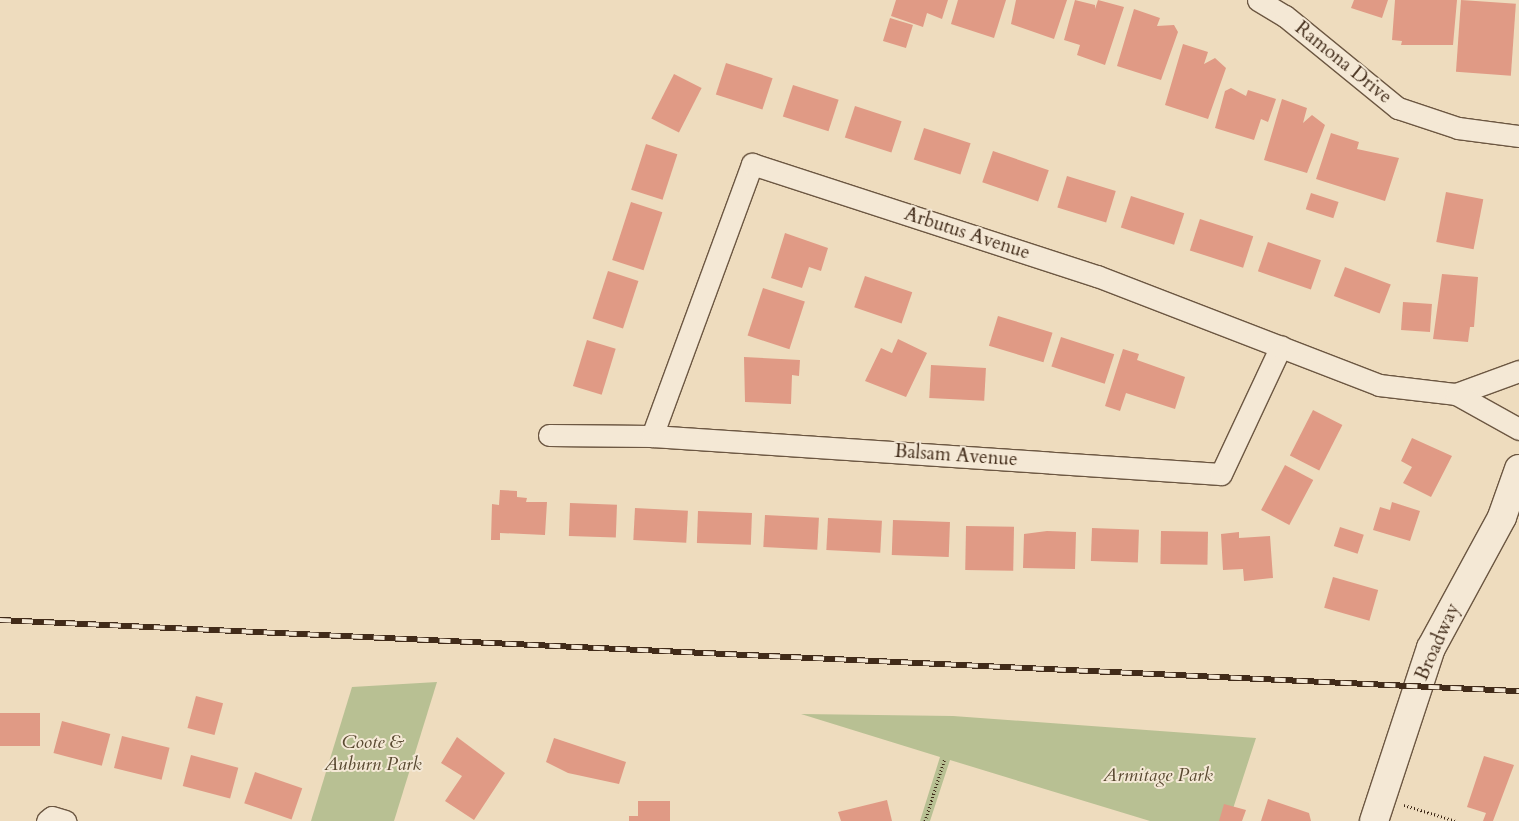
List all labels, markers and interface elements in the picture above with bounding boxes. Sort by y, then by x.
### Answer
street label: Ramona Drive [1290,17,1396,109]
street label: Arbutus Avenue [901,203,1033,265]
street label: Balsam Avenue [894,440,1018,472]
street label: Broadway [1411,600,1465,684]
park label: Coote & Auburn Park [324,732,422,776]
park label: Armitage Park [1103,765,1213,787]

